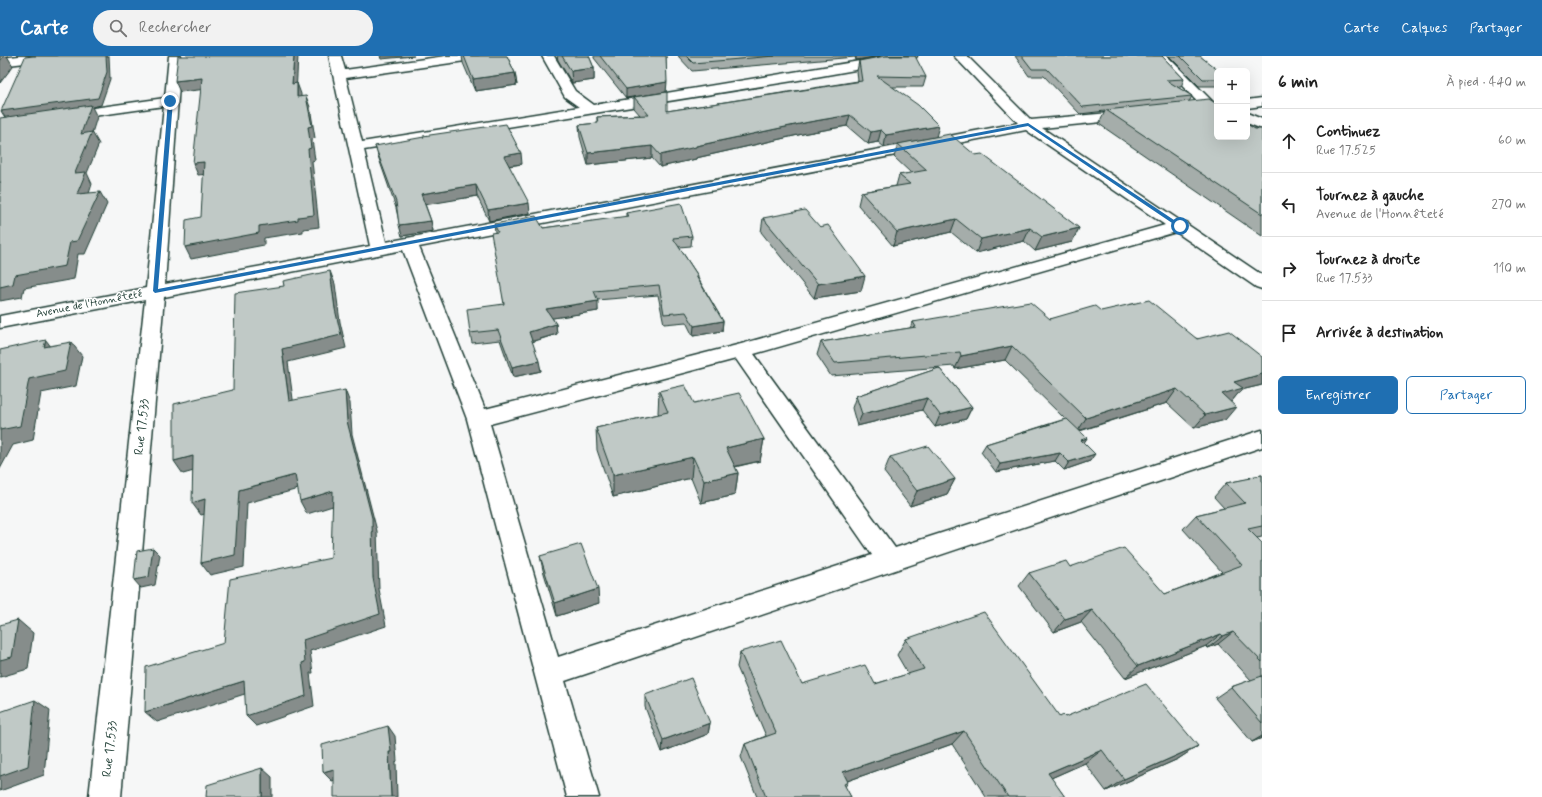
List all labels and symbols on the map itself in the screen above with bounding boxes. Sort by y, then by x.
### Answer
route end [161,92,179,110]
route start [1171,217,1189,235]
street label: Avenue de l'Honnêteté [35,287,143,321]
street label: Rue 17.533 [131,397,153,456]
street label: Rue 17.533 [99,719,121,778]

